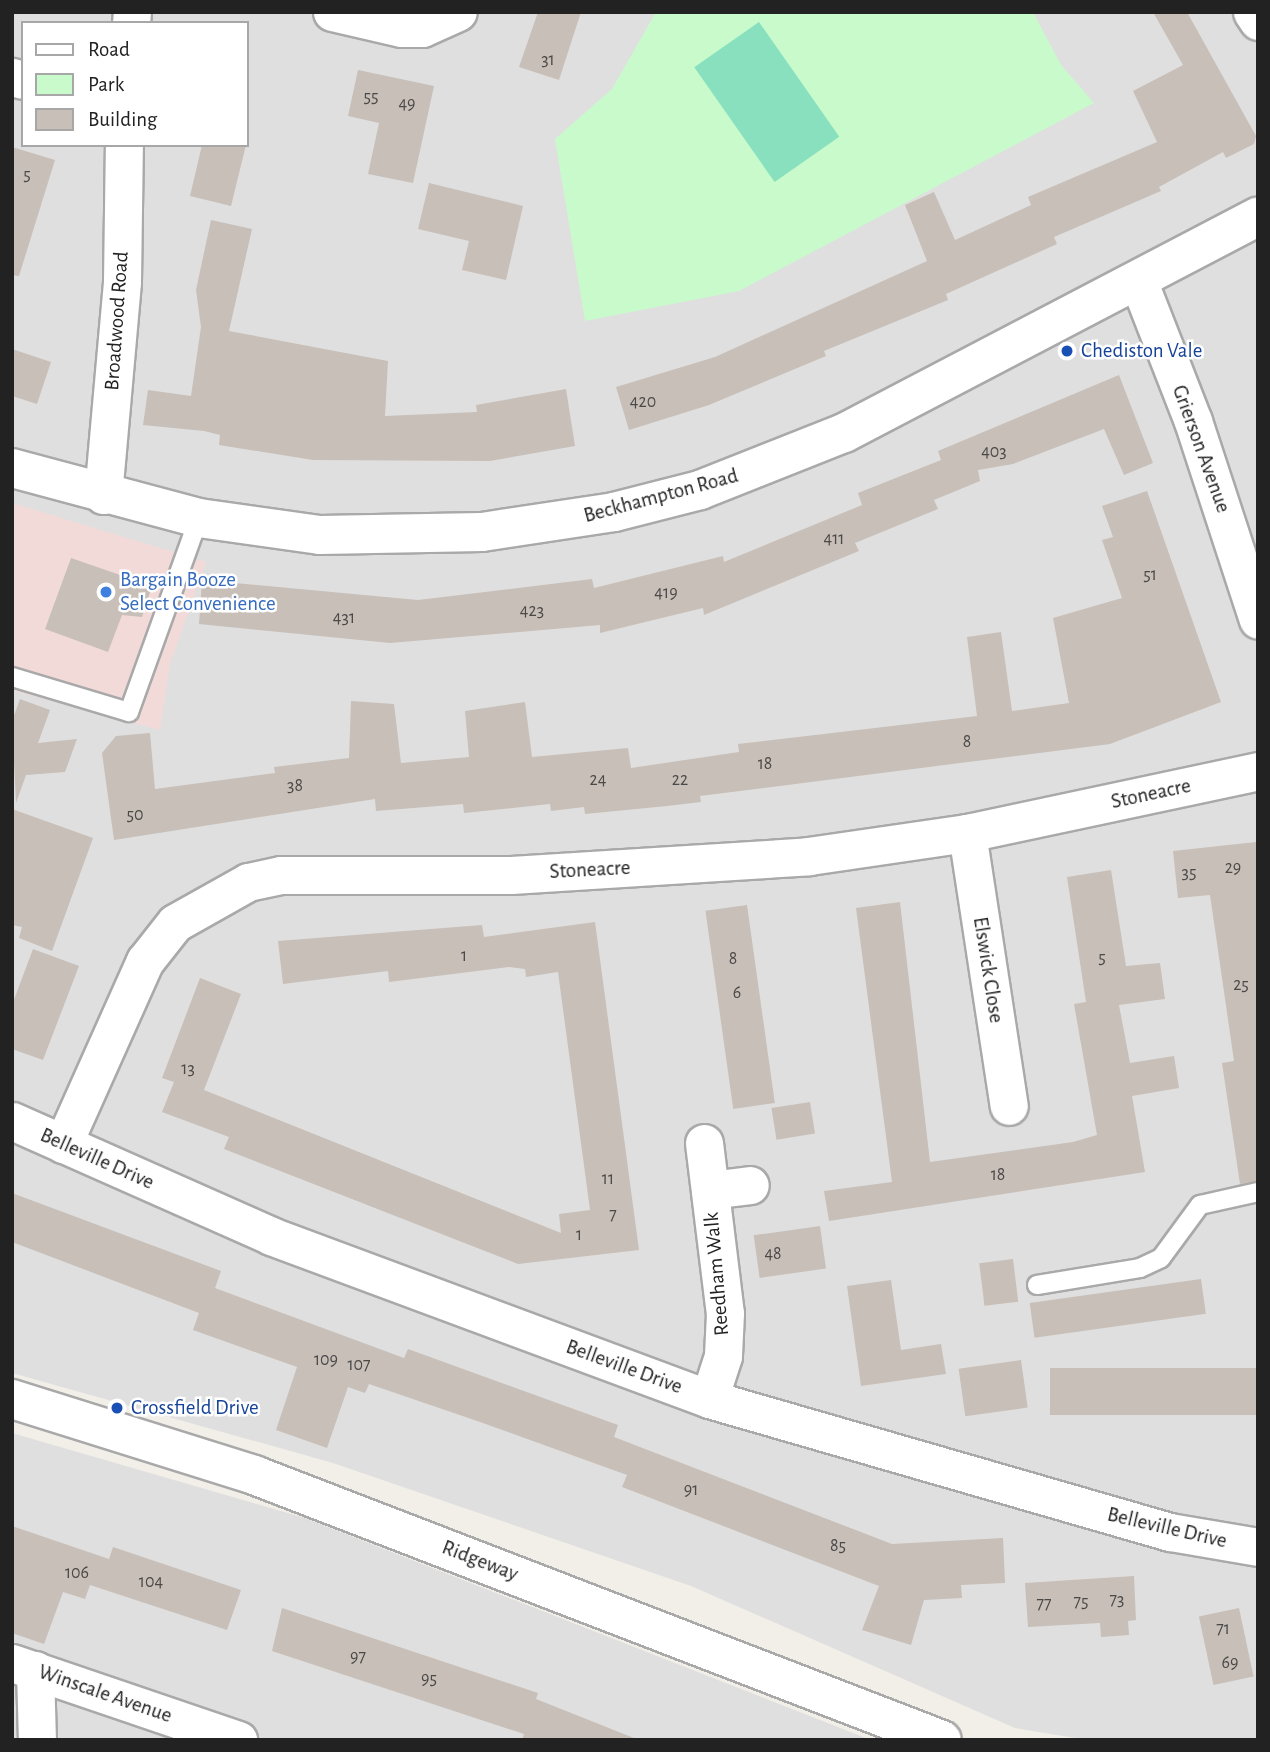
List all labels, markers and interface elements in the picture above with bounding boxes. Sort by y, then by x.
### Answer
legend [21,21,248,147]
text: Road [88,39,130,60]
house number: 31 [541,49,555,71]
text: Park [88,74,124,95]
house number: 55 [363,86,379,108]
house number: 49 [398,93,416,115]
text: Building [88,109,157,130]
house number: 5 [23,164,31,186]
street label: Broadwood Road [100,251,134,391]
place label: Chediston Vale [1081,338,1202,364]
marker: Chediston Vale [1059,343,1075,359]
street label: Grierson Avenue [1166,382,1236,516]
house number: 420 [630,391,656,413]
house number: 403 [981,441,1007,463]
street label: Beckhampton Road [581,463,741,529]
house number: 411 [823,528,845,550]
house number: 51 [1143,564,1157,586]
place label: Bargain Booze Select Convenience [120,567,276,617]
house number: 419 [654,582,678,604]
marker: Bargain Booze Select Convenience [98,584,114,600]
house number: 423 [520,600,544,622]
house number: 431 [333,607,355,629]
house number: 8 [963,731,971,753]
house number: 18 [758,753,772,775]
house number: 24 [590,769,606,791]
house number: 22 [672,769,688,791]
street label: Stoneacre [1109,773,1193,815]
house number: 38 [287,775,303,797]
house number: 50 [126,804,144,826]
street label: Stoneacre [549,855,631,885]
house number: 29 [1225,857,1241,879]
house number: 35 [1182,862,1196,884]
street label: Elswick Close [967,915,1009,1025]
house number: 1 [461,945,467,967]
house number: 5 [1098,947,1106,969]
house number: 8 [729,948,737,970]
house number: 25 [1233,974,1249,996]
house number: 6 [733,982,741,1004]
house number: 13 [181,1058,195,1080]
street label: Belleville Drive [36,1123,158,1195]
house number: 18 [991,1164,1005,1186]
house number: 11 [602,1168,614,1190]
house number: 7 [609,1204,617,1226]
street label: Reedham Walk [699,1211,735,1337]
house number: 1 [576,1224,582,1246]
house number: 48 [764,1243,782,1265]
street label: Belleville Drive [562,1334,686,1400]
house number: 109 [314,1349,338,1371]
house number: 107 [347,1354,371,1376]
place label: Crossfield Drive [131,1395,259,1421]
marker: Crossfield Drive [109,1400,125,1416]
house number: 91 [684,1479,698,1501]
street label: Belleville Drive [1105,1502,1229,1554]
street label: Ridgeway [438,1535,522,1587]
house number: 85 [830,1535,846,1557]
house number: 106 [65,1562,89,1584]
house number: 104 [139,1571,163,1593]
house number: 73 [1110,1589,1124,1611]
house number: 75 [1073,1591,1089,1613]
house number: 77 [1036,1593,1052,1615]
house number: 71 [1216,1618,1230,1640]
house number: 97 [350,1646,366,1668]
house number: 69 [1222,1652,1238,1674]
street label: Winscale Avenue [35,1659,175,1729]
house number: 95 [421,1668,437,1690]

